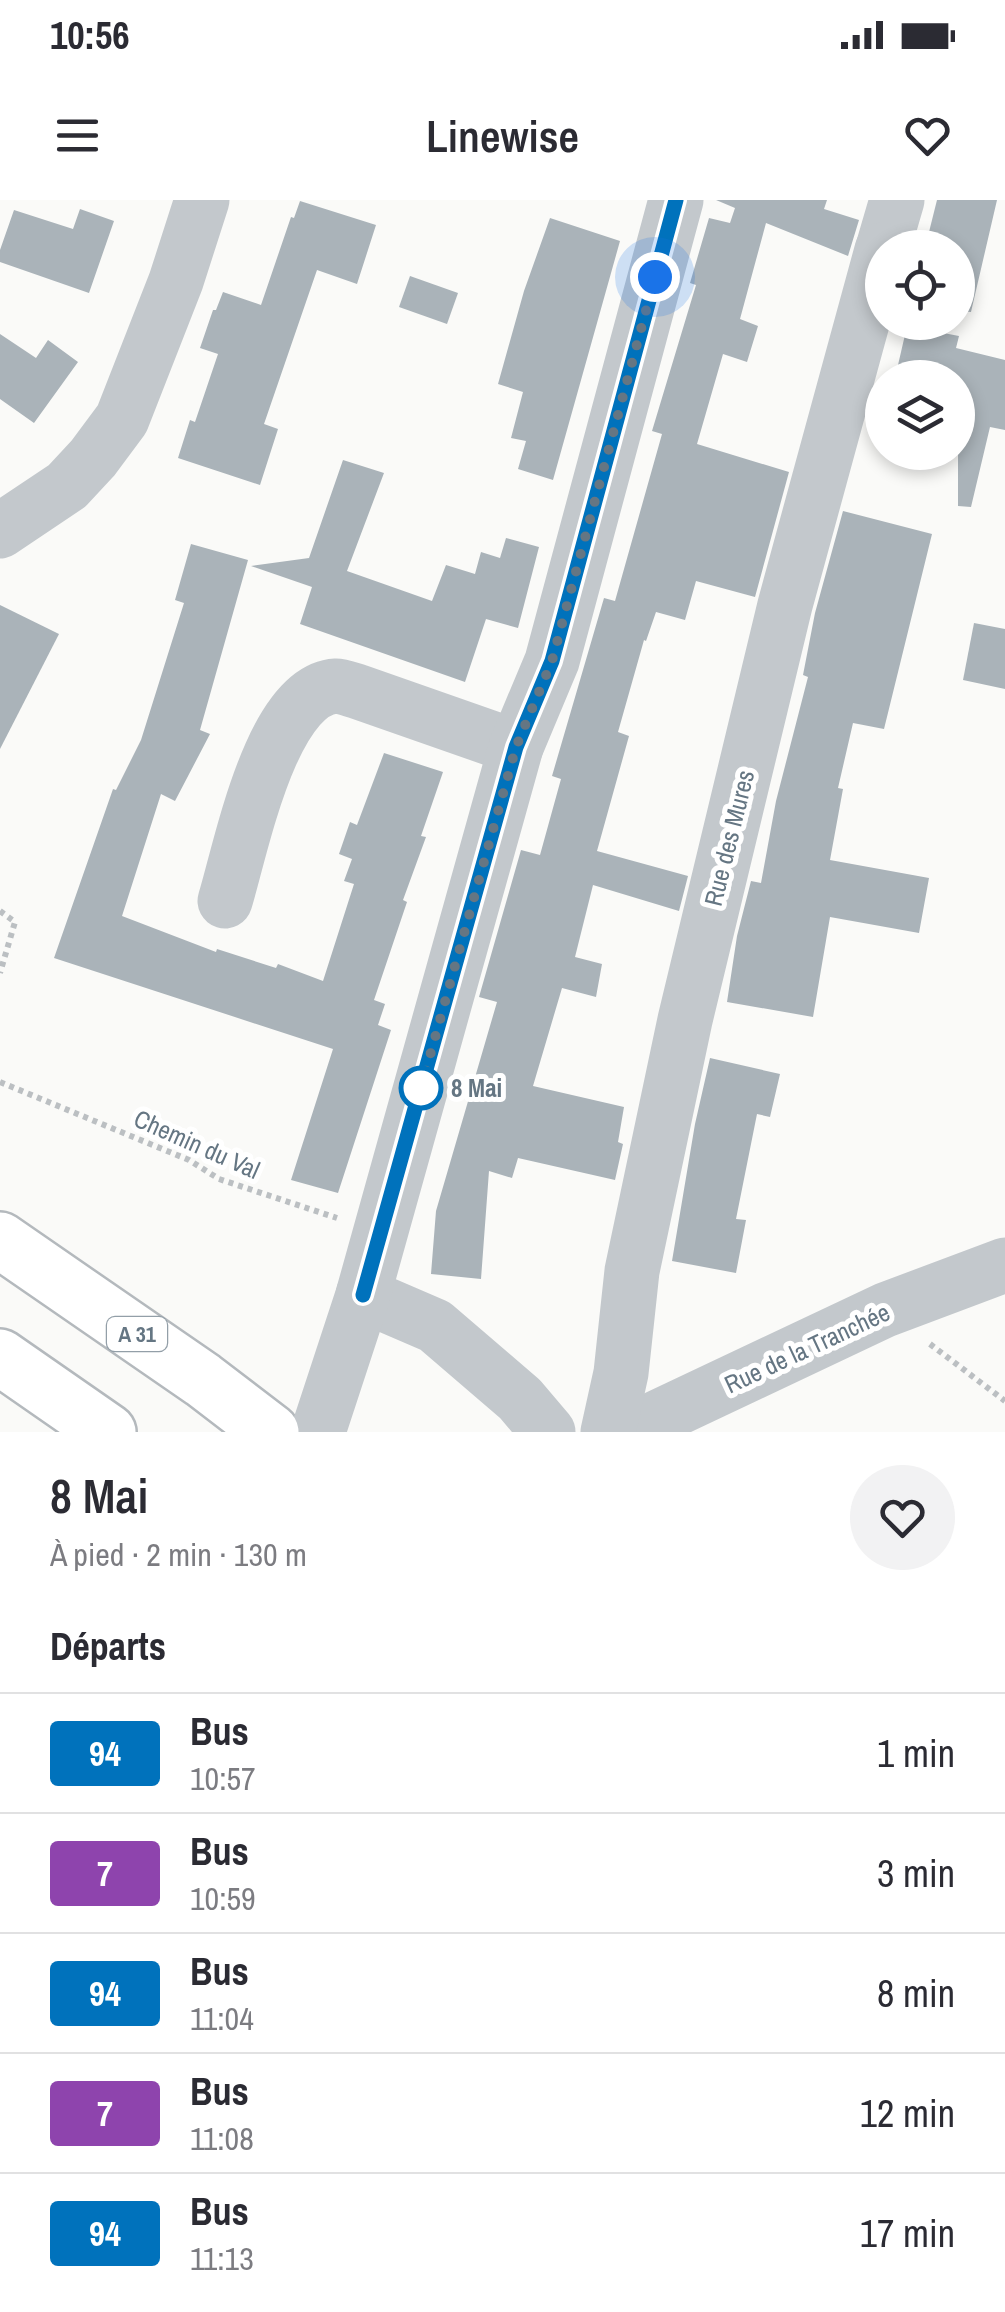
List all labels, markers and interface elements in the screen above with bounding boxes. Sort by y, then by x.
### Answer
text: 10:56 [50,10,130,61]
text: Linewise [426,105,579,166]
icon: menu [50,108,105,163]
icon: heart [900,108,955,163]
map controls [865,230,975,470]
button: locate [865,230,975,340]
your location [630,252,680,302]
button: layers [865,360,975,470]
street label: Rue des Mures [696,766,762,910]
marker: 8 Mai [400,1067,442,1109]
place label: 8 Mai [451,1071,502,1105]
street label: Chemin du Val [129,1101,265,1187]
street label: Rue de la Tranchée [719,1295,895,1401]
road number: A 31 [107,1317,167,1351]
text: 8 Mai [50,1463,148,1528]
button: heart [850,1465,955,1570]
text: À pied · 2 min · 130 m [50,1533,307,1576]
text: Départs [50,1621,166,1672]
text: Bus [190,1706,249,1757]
text: 1 min [877,1728,955,1779]
text: 94 [89,1730,121,1777]
text: 10:57 [190,1757,256,1800]
text: Bus [190,1826,249,1877]
text: 3 min [877,1848,955,1899]
text: 7 [97,1850,113,1897]
text: 10:59 [190,1877,256,1920]
text: Bus [190,1946,249,1997]
text: 8 min [877,1968,955,2019]
text: 94 [89,1970,121,2017]
text: 11:04 [190,1997,254,2040]
text: Bus [190,2066,249,2117]
text: 12 min [860,2088,955,2139]
text: 7 [97,2090,113,2137]
text: 11:08 [190,2117,254,2160]
text: Bus [190,2186,249,2237]
text: 17 min [860,2208,955,2259]
text: 94 [89,2210,121,2257]
text: 11:13 [190,2237,254,2280]

